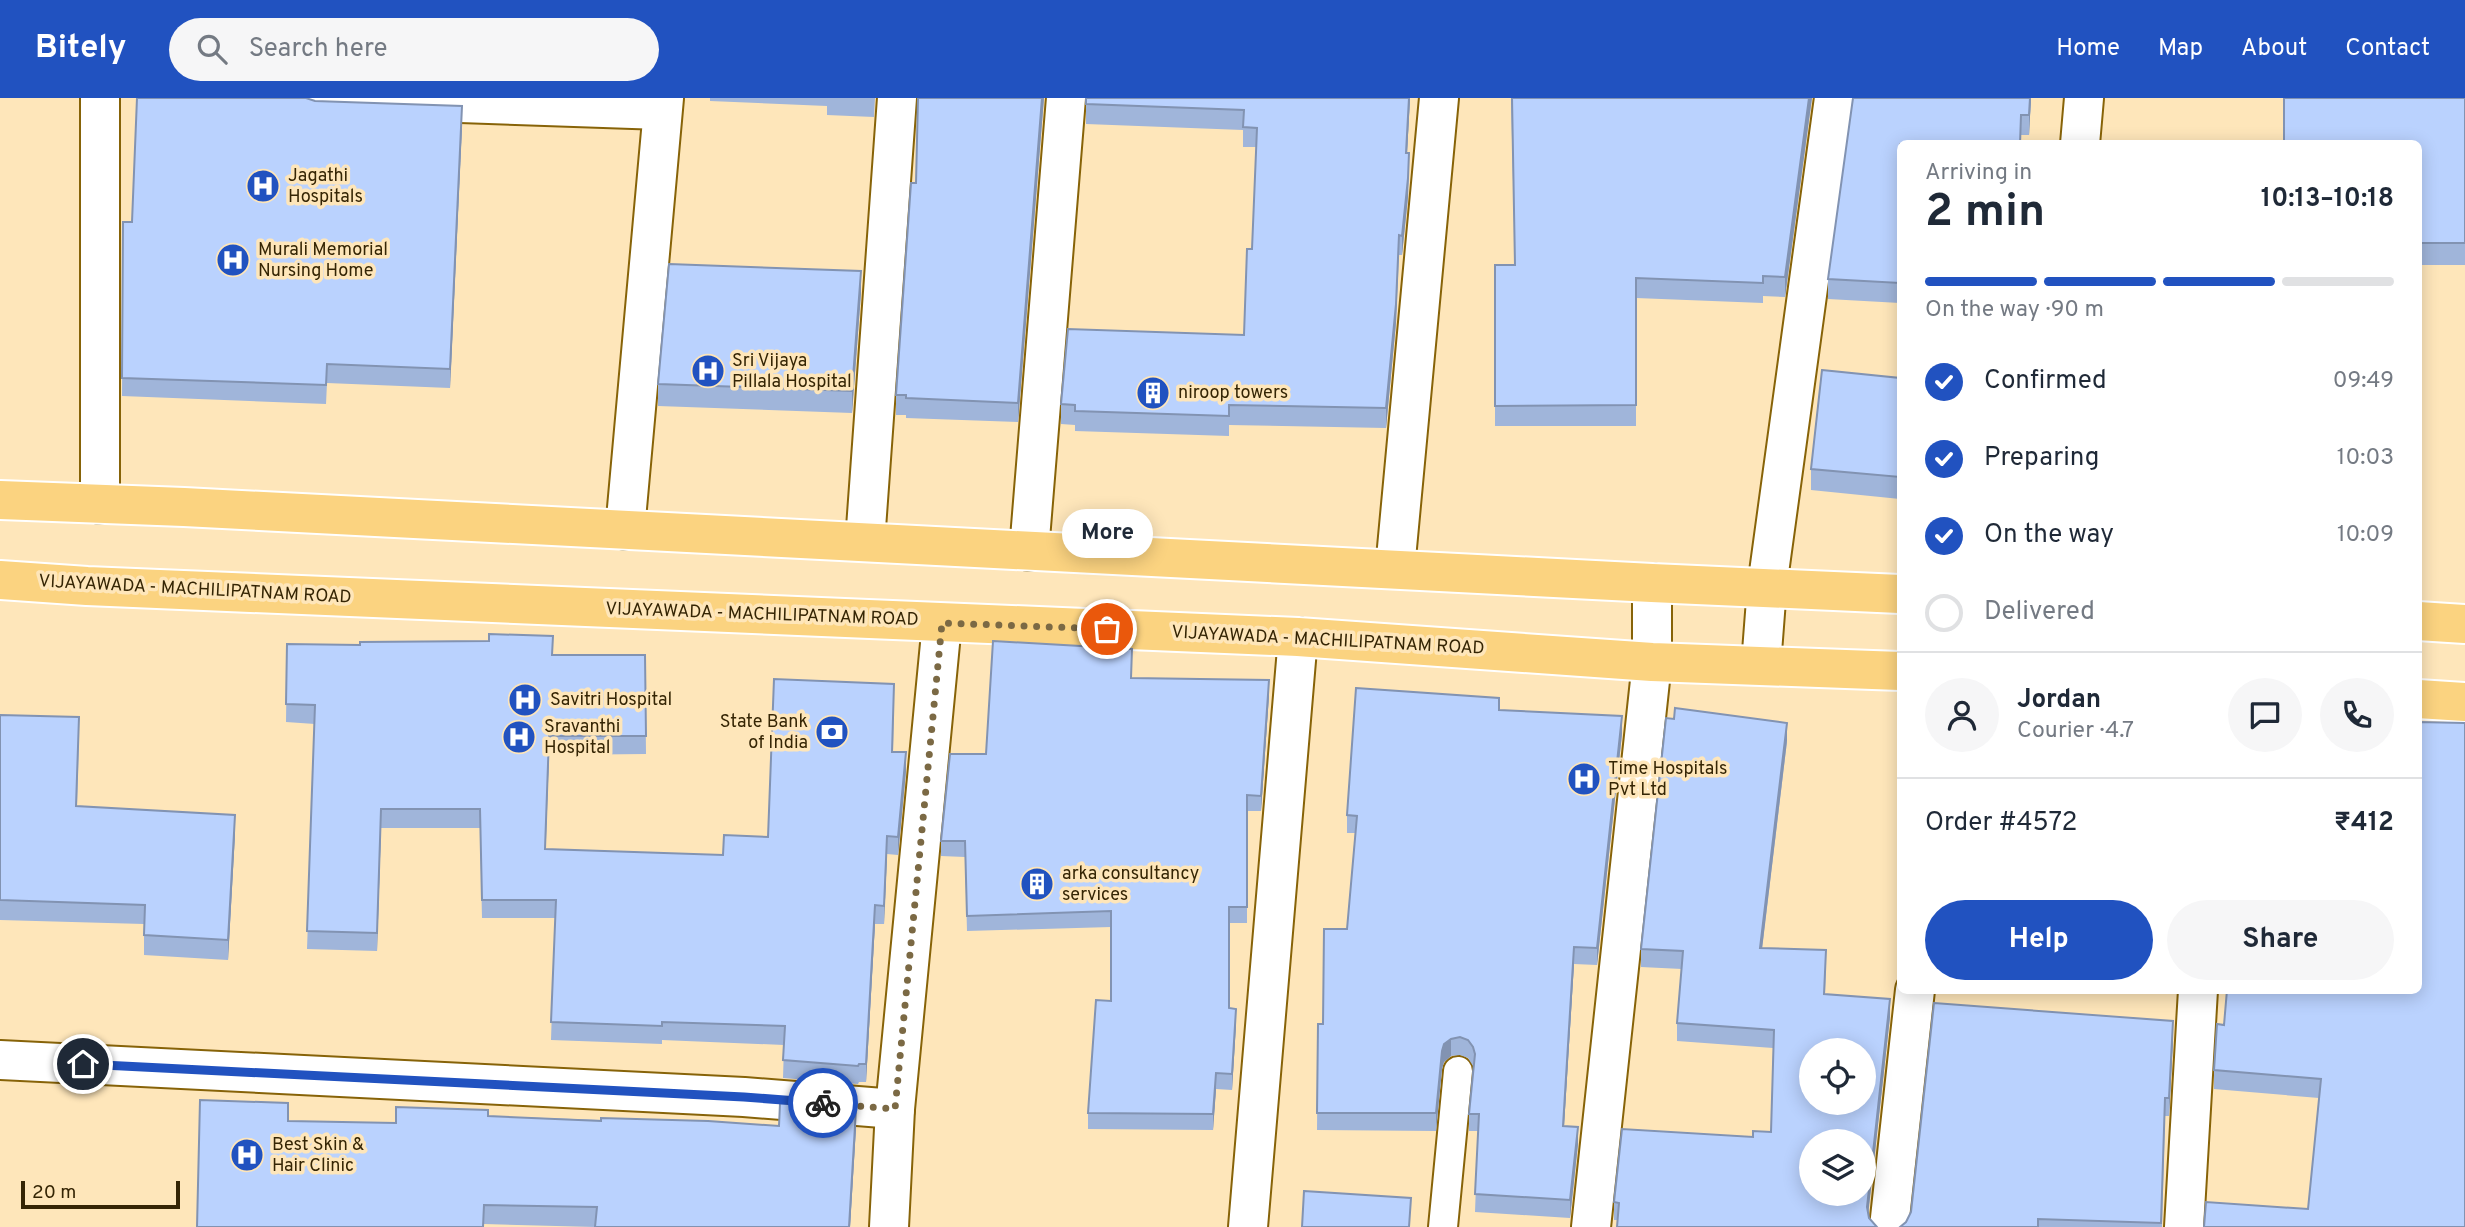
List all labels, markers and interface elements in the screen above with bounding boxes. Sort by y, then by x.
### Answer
search box [169,18,659,81]
text: Bitely [35,28,127,70]
icon: search [193,30,231,68]
text: Search here [249,33,388,66]
text: Home [2056,34,2120,64]
text: Map [2158,34,2203,64]
text: About [2241,34,2307,64]
text: Contact [2345,34,2430,64]
text: Arriving in [1925,159,2032,188]
place label: Jagathi Hospitals [288,165,363,209]
hospital icon: Jagathi Hospitals [244,167,282,205]
text: 10:13–10:18 [2261,183,2394,216]
text: 2 min [1925,184,2045,243]
place label: Murali Memorial Nursing Home [258,239,388,283]
hospital icon: Murali Memorial Nursing Home [214,241,252,279]
text: On the way · 90 m [1925,296,2104,325]
place label: Sri Vijaya Pillala Hospital [732,350,852,394]
hospital icon: Sri Vijaya Pillala Hospital [689,352,727,390]
icon: check [1925,363,1963,401]
text: Confirmed [1984,365,2107,398]
text: 09:49 [2333,367,2394,396]
building icon: niroop towers [1134,374,1172,412]
place label: niroop towers [1178,382,1288,405]
icon: check [1925,440,1963,478]
text: Preparing [1984,442,2099,475]
text: 10:03 [2337,444,2394,473]
callout: More [1062,510,1152,559]
icon: check [1925,517,1963,555]
text: More [1081,519,1134,548]
text: On the way [1984,519,2114,552]
text: 10:09 [2337,521,2394,550]
street label: VIJAYAWADA - MACHILIPATNAM ROAD [38,570,352,610]
text: Delivered [1984,596,2095,629]
street label: VIJAYAWADA - MACHILIPATNAM ROAD [605,598,919,632]
pin [1077,599,1137,659]
icon: bag [1088,610,1126,648]
street label: VIJAYAWADA - MACHILIPATNAM ROAD [1171,621,1485,661]
button: person [1925,678,1999,752]
button: chat [2228,678,2302,752]
button: phone [2320,678,2394,752]
hospital icon: Savitri Hospital [506,681,544,719]
text: Jordan [2017,684,2101,717]
place label: Savitri Hospital [550,689,672,712]
place label: State Bank of India [720,711,808,755]
bank icon: State Bank of India [813,713,851,751]
place label: Sravanthi Hospital [544,716,620,760]
text: Courier · 4.7 [2017,717,2134,746]
hospital icon: Sravanthi Hospital [500,718,538,756]
place label: Time Hospitals Pvt Ltd [1608,758,1727,802]
hospital icon: Time Hospitals Pvt Ltd [1565,760,1603,798]
text: Order #4572 [1925,807,2078,840]
text: ₹412 [2334,807,2394,840]
place label: arka consultancy services [1062,863,1199,907]
building icon: arka consultancy services [1018,865,1056,903]
button: Help [1925,900,2153,980]
button: Share [2167,900,2394,980]
pin [53,1034,113,1094]
map controls [1799,1038,1876,1206]
button: locate [1799,1038,1876,1115]
icon: home [64,1045,102,1083]
courier [788,1068,858,1138]
icon: bike [804,1084,842,1122]
button: layers [1799,1129,1876,1206]
place label: Best Skin & Hair Clinic [272,1134,364,1178]
hospital icon: Best Skin & Hair Clinic [228,1136,266,1174]
scale bar [21,1178,180,1210]
text: 20 m [32,1181,76,1205]

